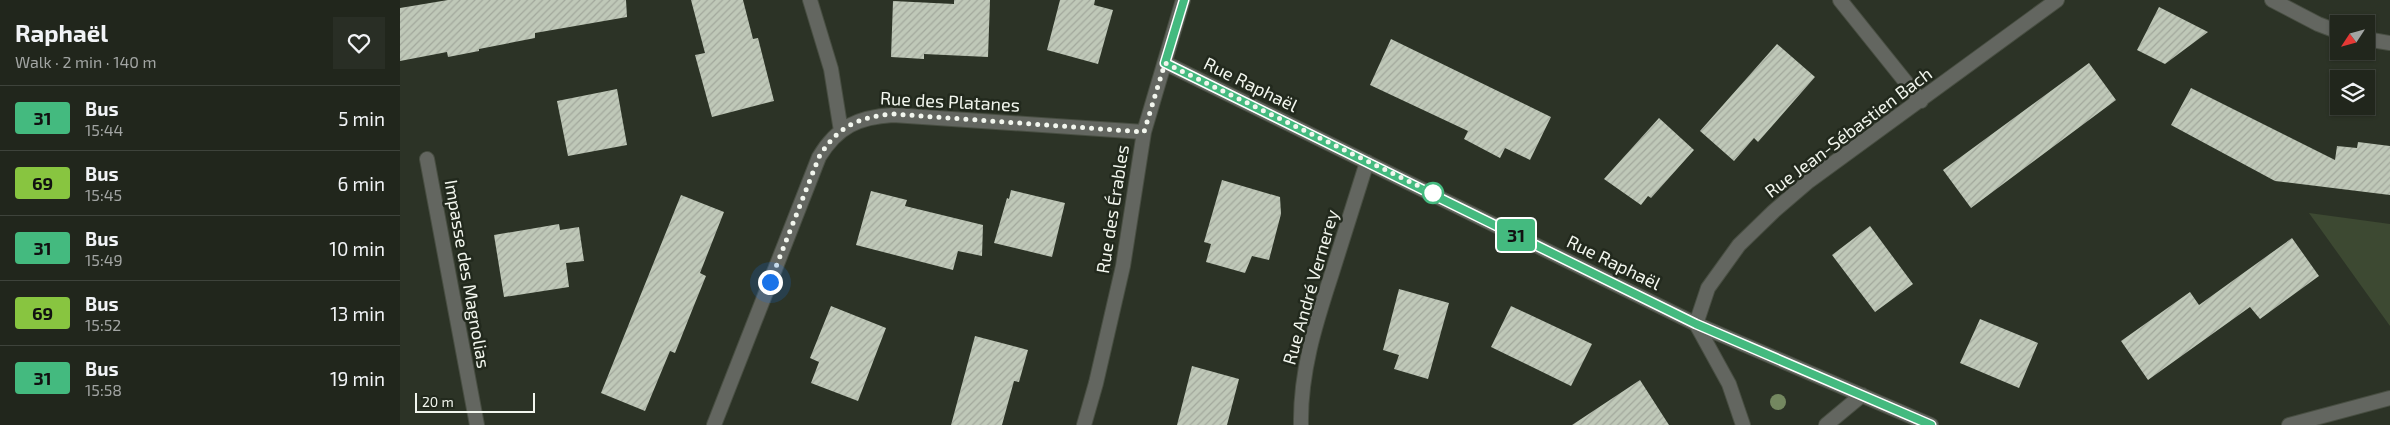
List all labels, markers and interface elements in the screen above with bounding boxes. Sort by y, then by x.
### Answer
north arrow [2330,15,2375,60]
map controls [2330,15,2375,115]
button: heart [333,17,385,69]
text: Raphaël [15,18,108,47]
text: Walk · 2 min · 140 m [15,52,157,71]
street label: Rue Raphaël [1200,52,1302,116]
street label: Rue Jean-Sébastien Bach [1760,62,1936,202]
button: layers [2330,70,2375,115]
street label: Rue des Platanes [879,86,1021,116]
text: Bus [85,97,119,120]
text: 31 [34,107,51,129]
text: 5 min [338,107,385,130]
text: 15:44 [85,120,123,139]
street label: Rue des Érables [1091,143,1133,275]
text: Bus [85,162,119,185]
text: 69 [32,172,53,194]
text: 6 min [337,172,385,195]
street label: Impasse des Magnolias [441,178,495,370]
unlabelled marker [1422,182,1444,204]
text: 15:45 [85,185,122,204]
street label: Rue André Vernerey [1277,207,1343,367]
line badge: 31 [1494,219,1538,251]
text: 31 [1507,224,1525,246]
text: Bus [85,227,119,250]
street label: Rue Raphaël [1563,230,1665,294]
text: 31 [34,237,51,259]
text: 10 min [329,237,385,260]
text: 15:49 [85,250,123,269]
your location [758,270,783,295]
text: Bus [85,292,119,315]
text: 69 [32,302,53,324]
text: 13 min [330,302,385,325]
text: 15:52 [85,315,121,334]
text: Bus [85,357,119,380]
text: 31 [34,367,51,389]
text: 19 min [330,367,385,390]
text: 15:58 [85,380,122,399]
scale bar [415,390,535,413]
text: 20 m [422,393,454,410]

